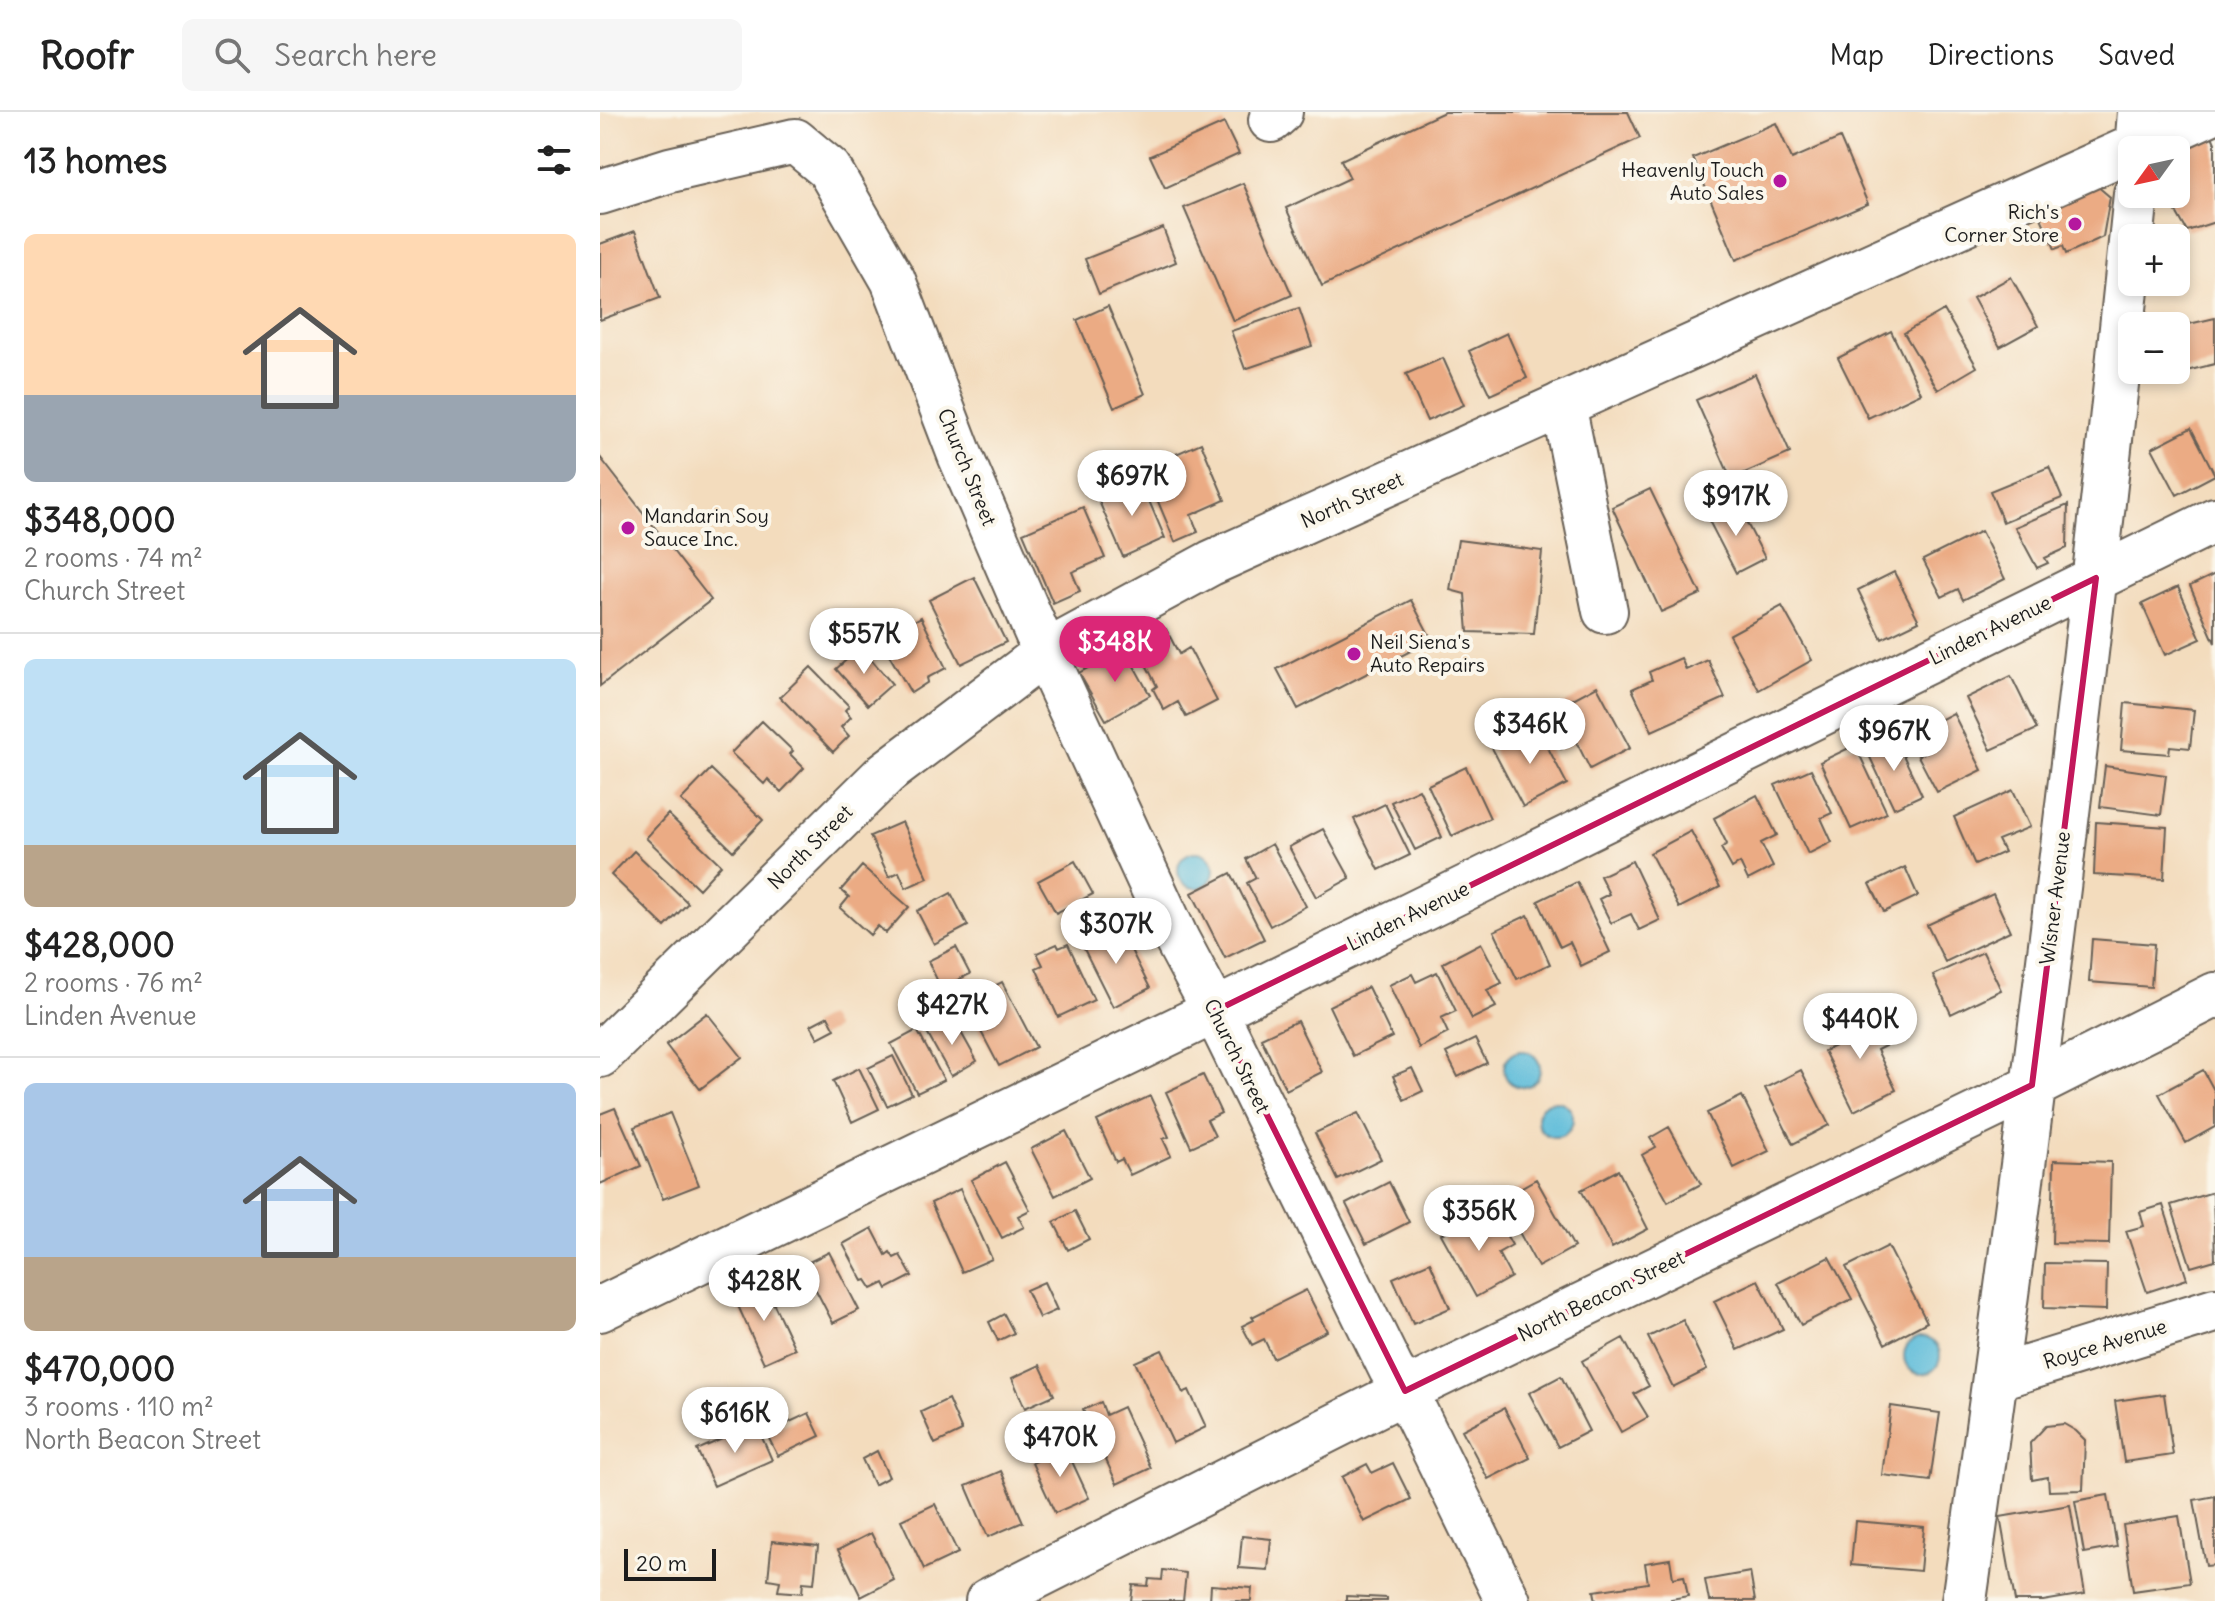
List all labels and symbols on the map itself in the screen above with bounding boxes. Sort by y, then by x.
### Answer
north arrow [2118,136,2190,208]
place label: Heavenly Touch Auto Sales [1621,157,1764,205]
marker: Heavenly Touch Auto Sales [1771,172,1789,190]
place label: Rich's Corner Store [1944,199,2059,247]
marker: Rich's Corner Store [2066,215,2084,233]
street label: Church Street [933,405,1002,529]
pin: $697K [1076,450,1188,518]
street label: North Street [1297,466,1407,533]
pin: $917K [1680,470,1792,538]
place label: Mandarin Soy Sauce Inc. [644,503,769,551]
marker: Mandarin Soy Sauce Inc. [619,519,637,537]
street label: Linden Avenue [1925,589,2055,670]
pin: $557K [808,608,920,676]
pin: $348K [1059,616,1171,684]
place label: Neil Siena's Auto Repairs [1370,629,1485,677]
marker: Neil Siena's Auto Repairs [1345,645,1363,663]
pin: $346K [1474,698,1586,766]
pin: $967K [1838,705,1950,773]
street label: North Street [762,799,857,894]
street label: Wisner Avenue [2034,830,2075,966]
street label: Linden Avenue [1343,875,1473,956]
pin: $307K [1060,898,1172,966]
pin: $427K [896,979,1008,1047]
pin: $440K [1804,993,1916,1061]
street label: Church Street [1199,995,1276,1117]
pin: $356K [1423,1185,1535,1253]
street label: North Beacon Street [1513,1244,1688,1347]
pin: $428K [708,1255,820,1323]
street label: Royce Avenue [2040,1313,2170,1374]
pin: $616K [679,1387,791,1455]
pin: $470K [1004,1411,1116,1479]
scale bar [624,1545,716,1581]

